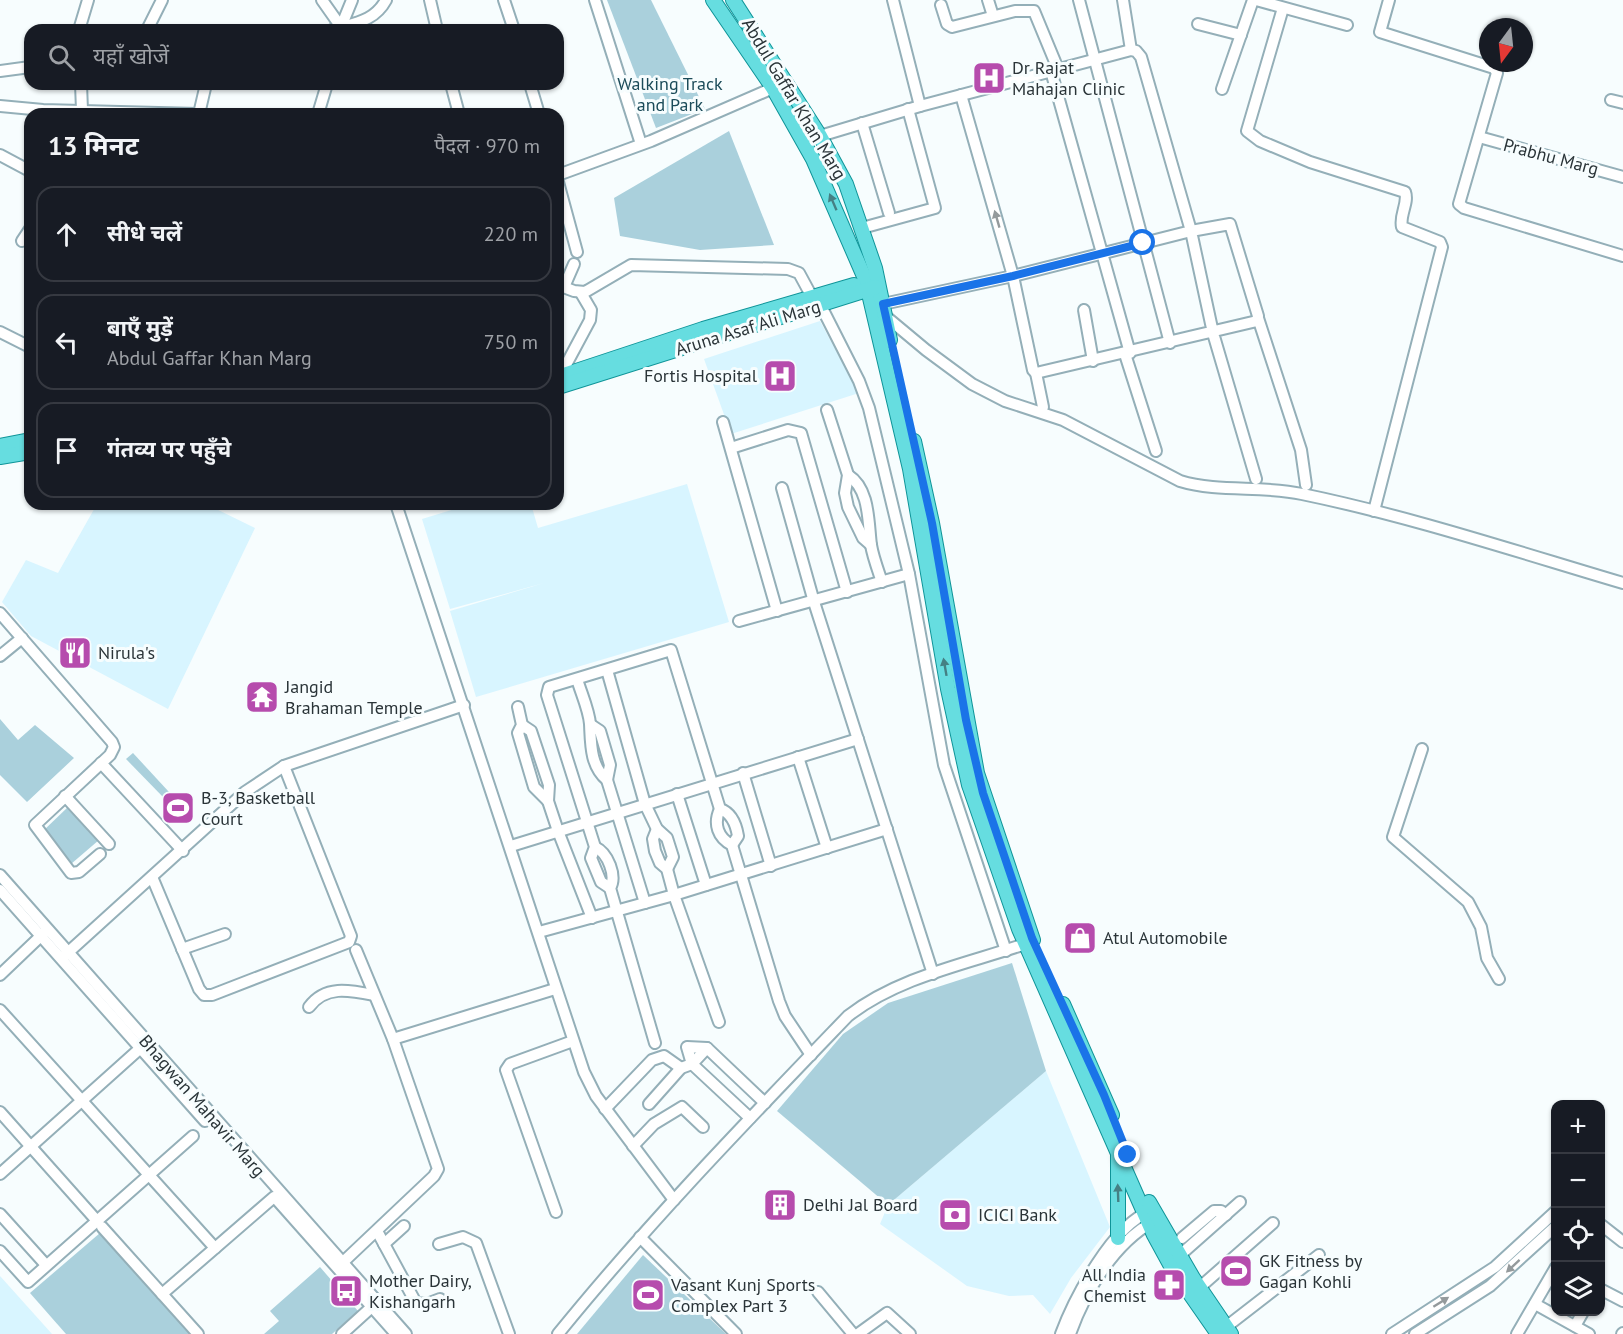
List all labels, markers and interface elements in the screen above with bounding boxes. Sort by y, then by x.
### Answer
street label: Abdul Gaffar Khan Marg [737,14,852,184]
north arrow [1479,18,1533,72]
search box [24,24,564,90]
icon: search [45,41,78,74]
text: यहाँ खोजें [93,42,169,70]
place label: Dr Rajat Mahajan Clinic [1012,56,1125,100]
hospital icon: Dr Rajat Mahajan Clinic [971,60,1007,96]
park label: Walking Track and Park [617,72,723,116]
text: 13 मिनट [48,129,139,162]
text: पैदल · 970 m [434,133,540,159]
street label: Prabhu Marg [1501,133,1601,180]
one-way arrow [828,192,838,210]
one-way arrow [991,210,1001,229]
icon: ahead [50,218,83,251]
text: सीधे चलें [107,219,182,247]
text: 220 m [484,221,538,247]
route start [1129,229,1155,255]
street label: Aruna Asaf Ali Marg [672,294,823,361]
text: बाएँ मुड़ें [107,314,173,342]
icon: left [50,326,83,359]
text: 750 m [484,329,538,355]
text: Abdul Gaffar Khan Marg [107,345,312,371]
hospital icon: Fortis Hospital [762,358,798,394]
place label: Fortis Hospital [644,364,758,387]
icon: arrive [50,434,83,467]
text: गंतव्य पर पहुँचे [107,435,231,463]
restaurant icon: Nirula's [57,635,93,671]
place label: Nirula's [98,641,155,664]
one-way arrow [940,658,949,677]
place label: Jangid Brahaman Temple [284,675,423,719]
temple icon: Jangid Brahaman Temple [244,679,280,715]
place label: B-3, Basketball Court [201,786,316,830]
sports icon: B-3, Basketball Court [160,790,196,826]
shop icon: Atul Automobile [1062,920,1098,956]
place label: Atul Automobile [1103,926,1228,949]
street label: Bhagwan Mahavir Marg [134,1030,270,1182]
map controls [1551,1100,1605,1316]
button: + [1551,1100,1605,1154]
route end [1114,1141,1140,1167]
button: − [1551,1154,1605,1208]
one-way arrow [1114,1183,1123,1202]
building icon: Delhi Jal Board [762,1187,798,1223]
place label: Delhi Jal Board [803,1193,918,1216]
bank icon: ICICI Bank [937,1197,973,1233]
place label: ICICI Bank [978,1203,1057,1226]
button: locate [1551,1208,1605,1262]
place label: GK Fitness by Gagan Kohli [1259,1249,1363,1293]
sports icon: GK Fitness by Gagan Kohli [1218,1253,1254,1289]
one-way arrow [1505,1259,1520,1273]
button: layers [1551,1262,1605,1316]
place label: All India Chemist [1082,1263,1146,1307]
pharmacy icon: All India Chemist [1151,1267,1187,1303]
place label: Mother Dairy, Kishangarh [369,1269,472,1313]
bus stop icon: Mother Dairy, Kishangarh [328,1273,364,1309]
place label: Vasant Kunj Sports Complex Part 3 [670,1273,815,1317]
sports icon: Vasant Kunj Sports Complex Part 3 [630,1277,666,1313]
one-way arrow [1433,1297,1449,1308]

